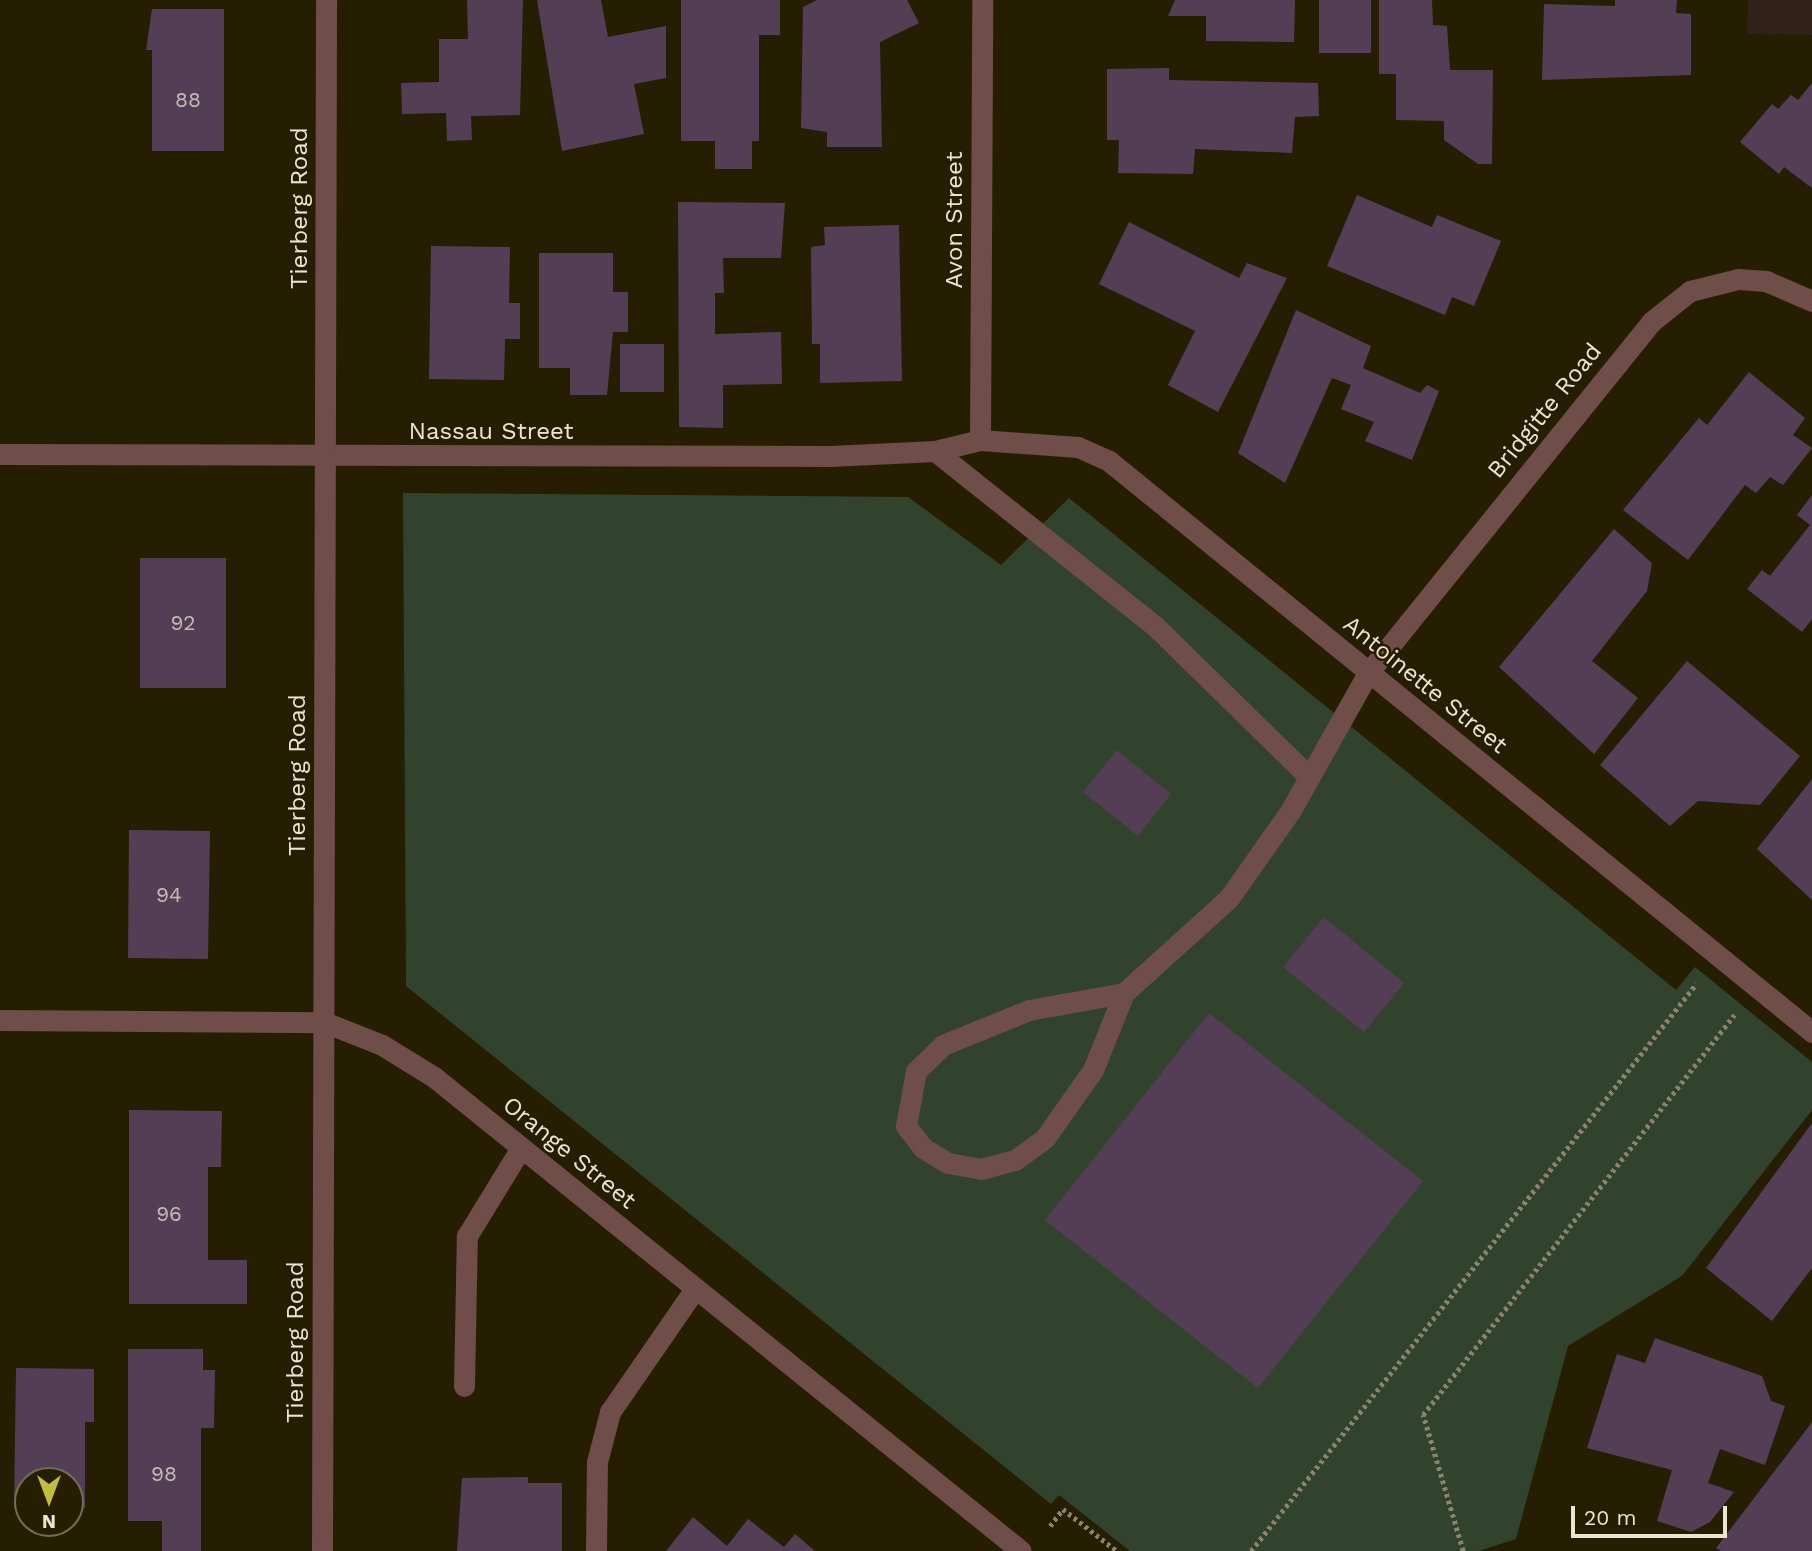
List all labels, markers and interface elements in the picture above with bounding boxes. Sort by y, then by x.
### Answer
house number: 88 [175,87,201,113]
street label: Tierberg Road [286,127,314,289]
street label: Avon Street [941,151,969,289]
street label: Bridgitte Road [1482,338,1608,484]
street label: Nassau Street [408,418,574,446]
house number: 92 [170,610,196,636]
street label: Antoinette Street [1337,610,1513,760]
street label: Tierberg Road [284,694,312,856]
house number: 94 [156,882,182,908]
street label: Orange Street [497,1091,641,1215]
house number: 96 [156,1201,182,1227]
street label: Tierberg Road [282,1261,310,1423]
house number: 98 [151,1461,177,1487]
north arrow [14,1467,84,1537]
scale bar [1574,1492,1730,1536]
text: 20 m [1584,1505,1636,1530]
text: N [42,1510,56,1533]

